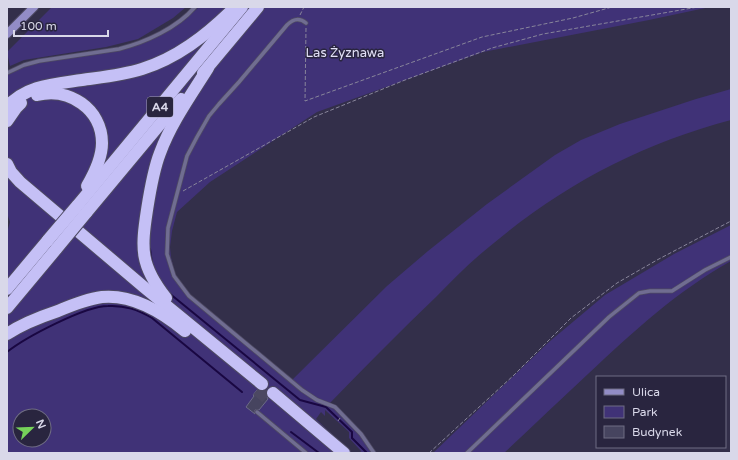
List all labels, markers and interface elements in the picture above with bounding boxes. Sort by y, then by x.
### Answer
scale bar [14,12,108,38]
text: 100 m [20,19,57,33]
park label: Las Żyznawa [306,45,384,61]
road number: A4 [147,97,173,117]
legend [596,376,726,448]
text: Ulica [632,385,660,399]
text: Park [632,405,658,419]
north arrow [12,408,52,448]
text: N [33,418,48,431]
text: Budynek [632,425,683,439]

